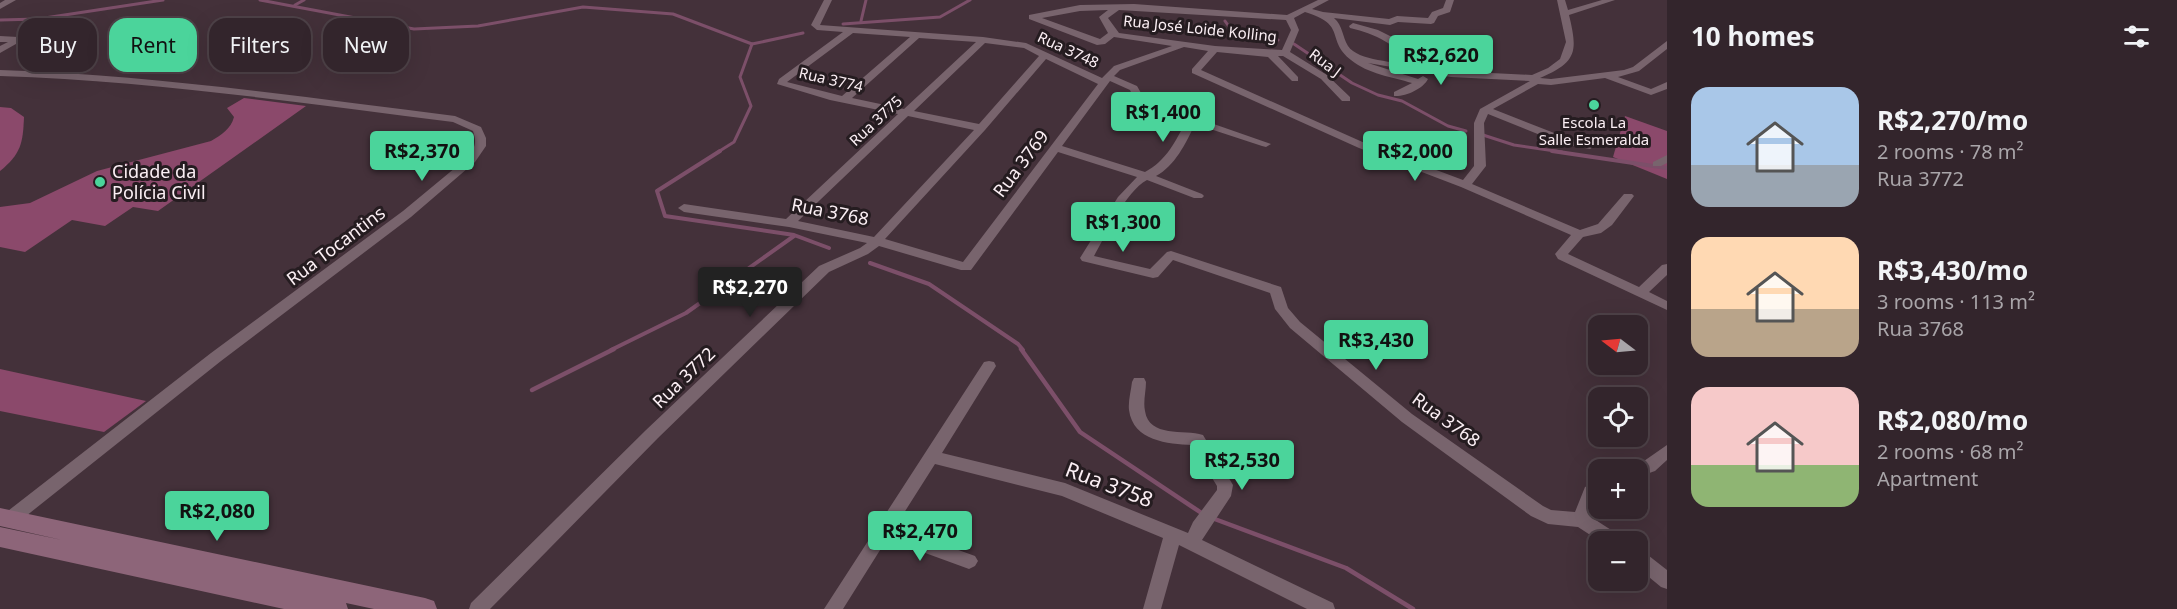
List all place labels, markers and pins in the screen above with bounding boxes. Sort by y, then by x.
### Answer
pin: R$2,620 [1386,35,1496,86]
pin: R$1,400 [1108,92,1218,143]
marker: Escola La Salle Esmeralda [1587,98,1601,112]
place label: Escola La Salle Esmeralda [1539,112,1649,149]
pin: R$2,370 [367,131,477,182]
pin: R$2,000 [1360,131,1470,182]
place label: Cidade da Polícia Civil [112,159,206,204]
marker: Cidade da Polícia Civil [93,175,107,189]
pin: R$1,300 [1068,202,1178,253]
pin: R$2,270 [695,267,805,318]
pin: R$3,430 [1321,320,1431,371]
pin: R$2,530 [1187,440,1297,491]
pin: R$2,080 [162,491,272,542]
pin: R$2,470 [865,511,975,562]

